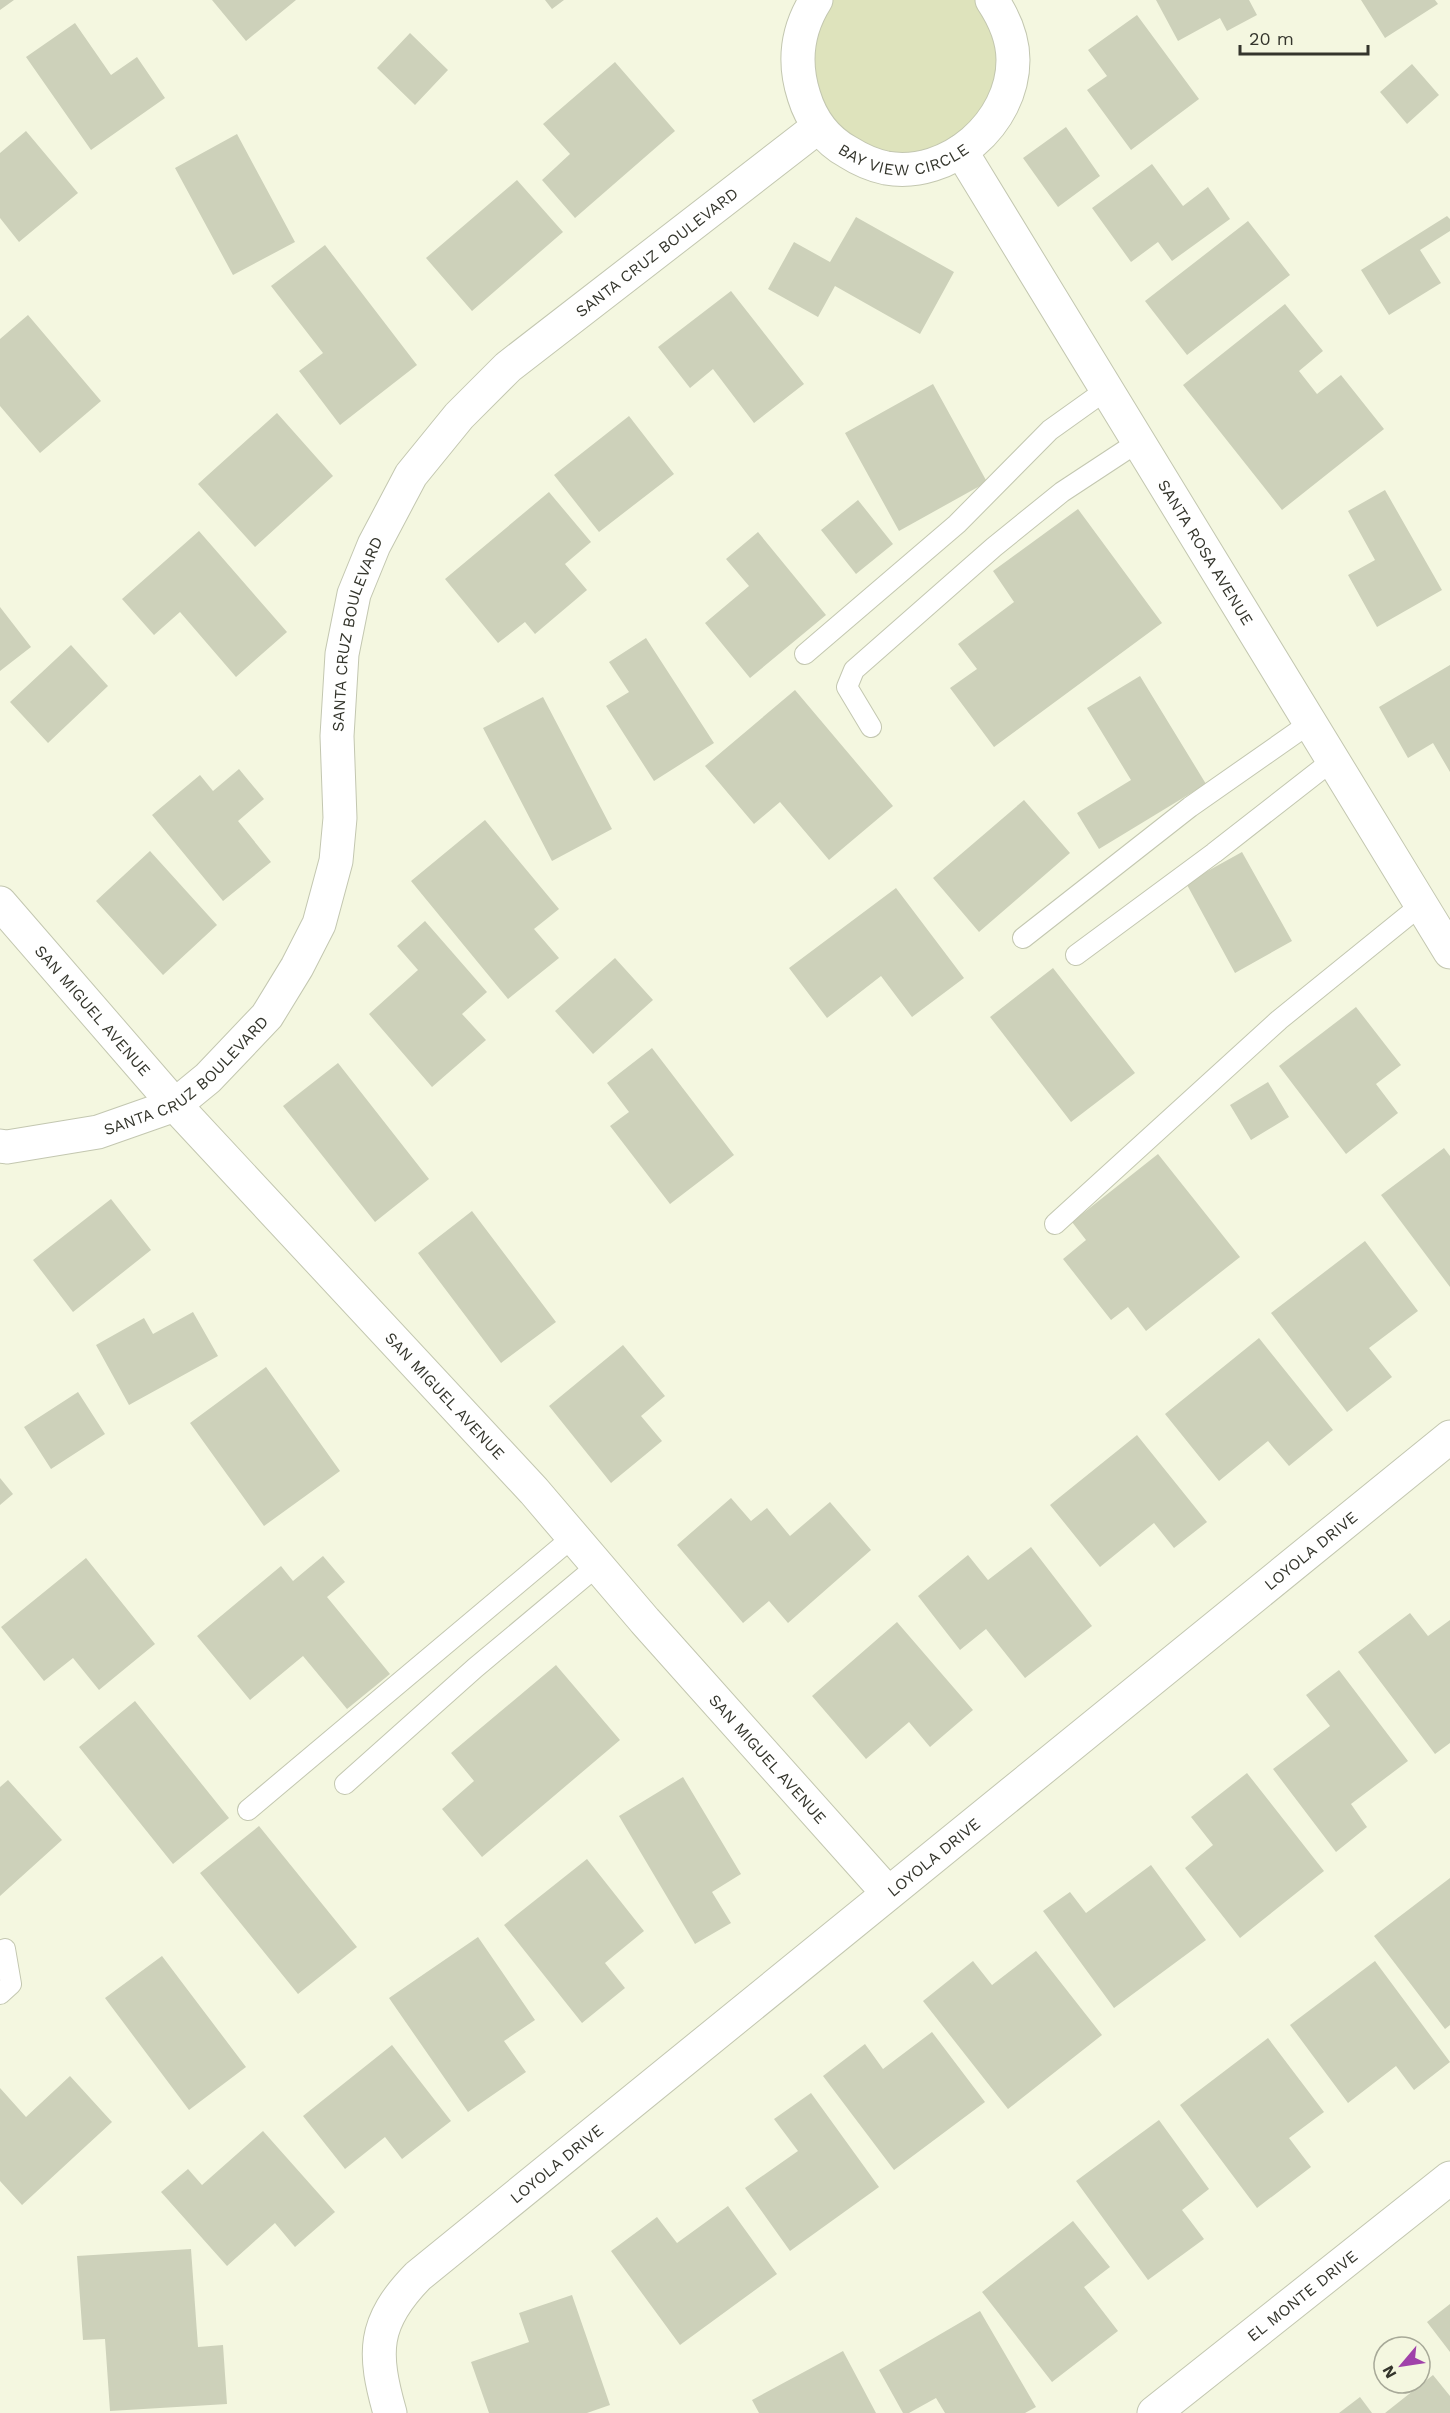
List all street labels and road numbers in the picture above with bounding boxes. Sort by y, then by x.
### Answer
street label: BAY VIEW CIRCLE [835,131,973,153]
street label: SANTA CRUZ BOULEVARD [572,184,742,321]
street label: SANTA ROSA AVENUE [1154,476,1257,629]
street label: SANTA CRUZ BOULEVARD [328,533,387,732]
street label: SAN MIGUEL AVENUE [31,941,154,1080]
street label: SANTA CRUZ BOULEVARD [101,1012,272,1139]
street label: SAN MIGUEL AVENUE [381,1328,509,1463]
street label: LOYOLA DRIVE [1261,1507,1361,1594]
street label: SAN MIGUEL AVENUE [705,1690,830,1828]
street label: LOYOLA DRIVE [883,1814,984,1901]
street label: LOYOLA DRIVE [506,2121,607,2207]
street label: EL MONTE DRIVE [1244,2246,1361,2345]

